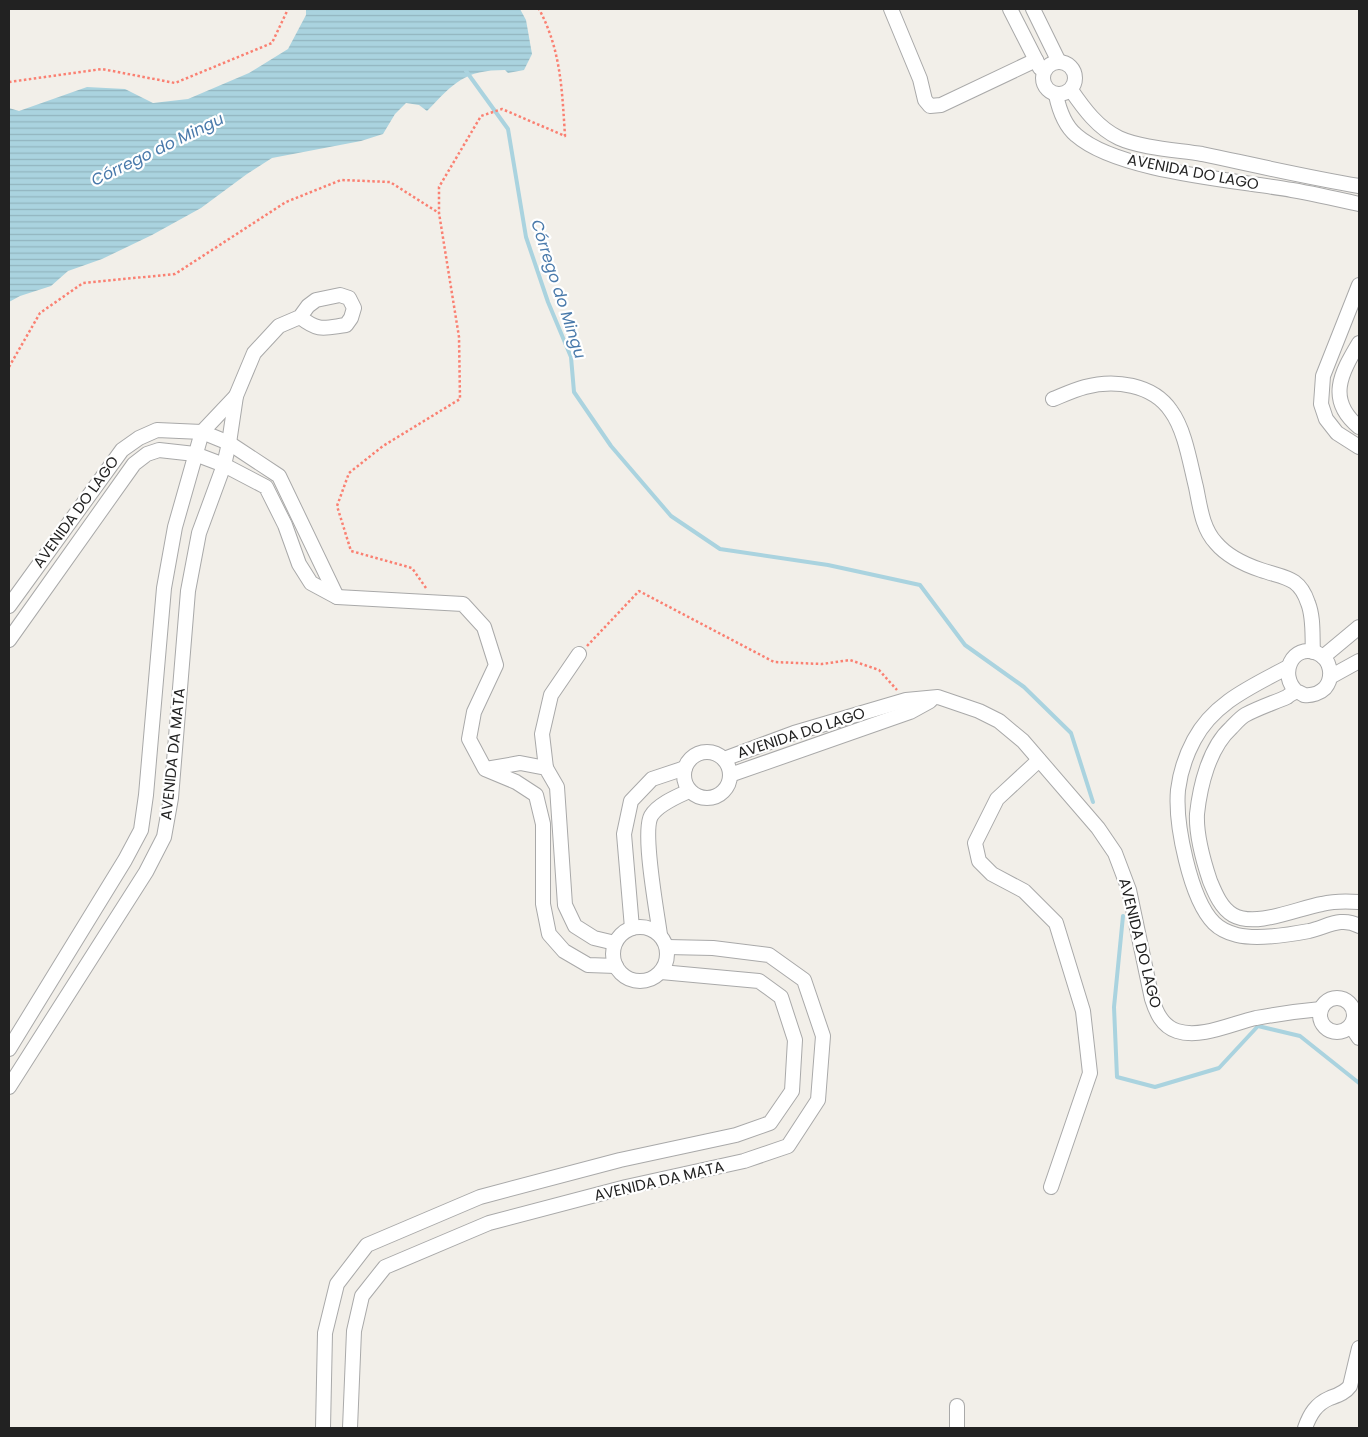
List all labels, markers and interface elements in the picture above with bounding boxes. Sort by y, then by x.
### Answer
water label: Córrego do Mingu [87,107,227,192]
street label: AVENIDA DO LAGO [1126,148,1261,195]
water label: Córrego do Mingu [525,217,592,362]
street label: AVENIDA DO LAGO [28,451,123,572]
street label: AVENIDA DA MATA [155,687,190,821]
street label: AVENIDA DO LAGO [734,702,868,763]
street label: AVENIDA DO LAGO [1114,876,1167,1010]
street label: AVENIDA DA MATA [592,1155,726,1206]

